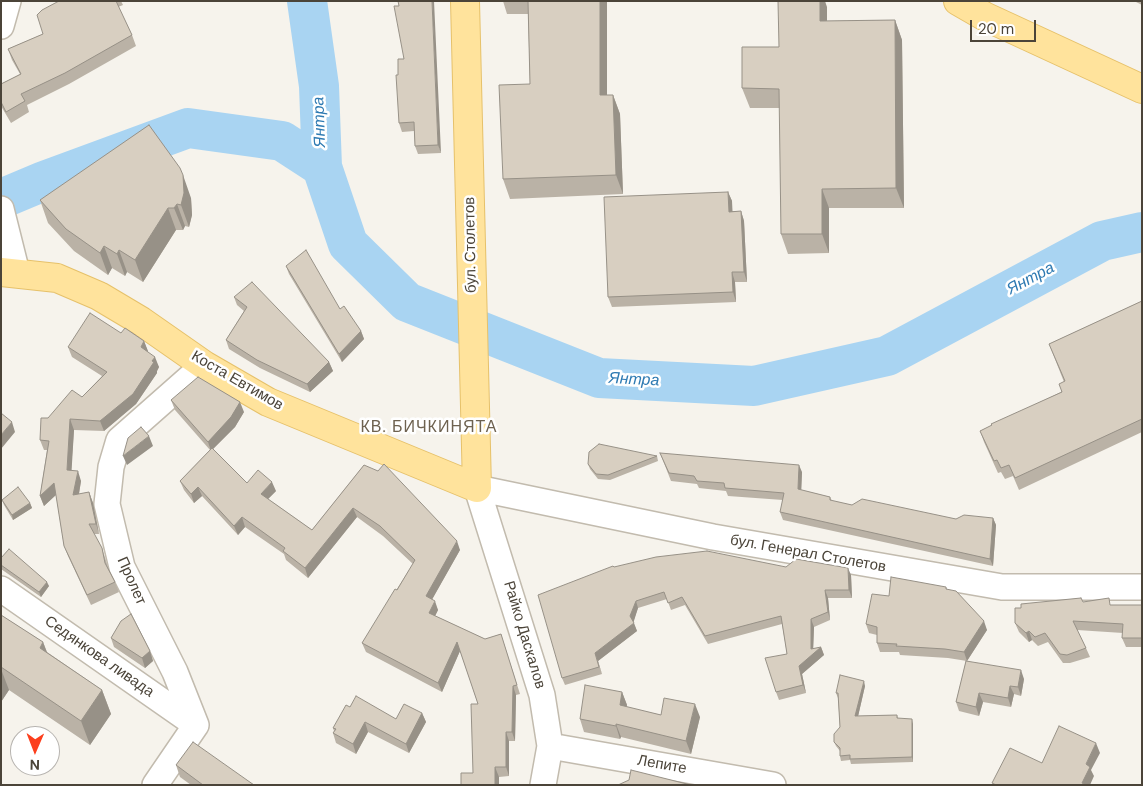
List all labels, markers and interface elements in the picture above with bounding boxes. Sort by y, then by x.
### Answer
scale bar [973,10,1039,42]
text: 20 m [978,19,1014,39]
water label: Янтра [310,96,330,148]
street label: бул. Столетов [461,197,481,293]
water label: Янтра [1004,259,1058,299]
street label: Коста Евтимов [188,347,286,415]
water label: Янтра [608,369,660,391]
district label: КВ. БИЧКИНЯТА [359,418,499,438]
street label: бул. Генерал Столетов [729,531,887,577]
street label: Пролет [112,554,150,608]
street label: Райко Даскалов [499,579,549,691]
street label: Седянкова ливада [41,612,157,702]
north arrow [10,726,60,776]
street label: Лепите [636,752,688,778]
text: N [29,756,40,774]

